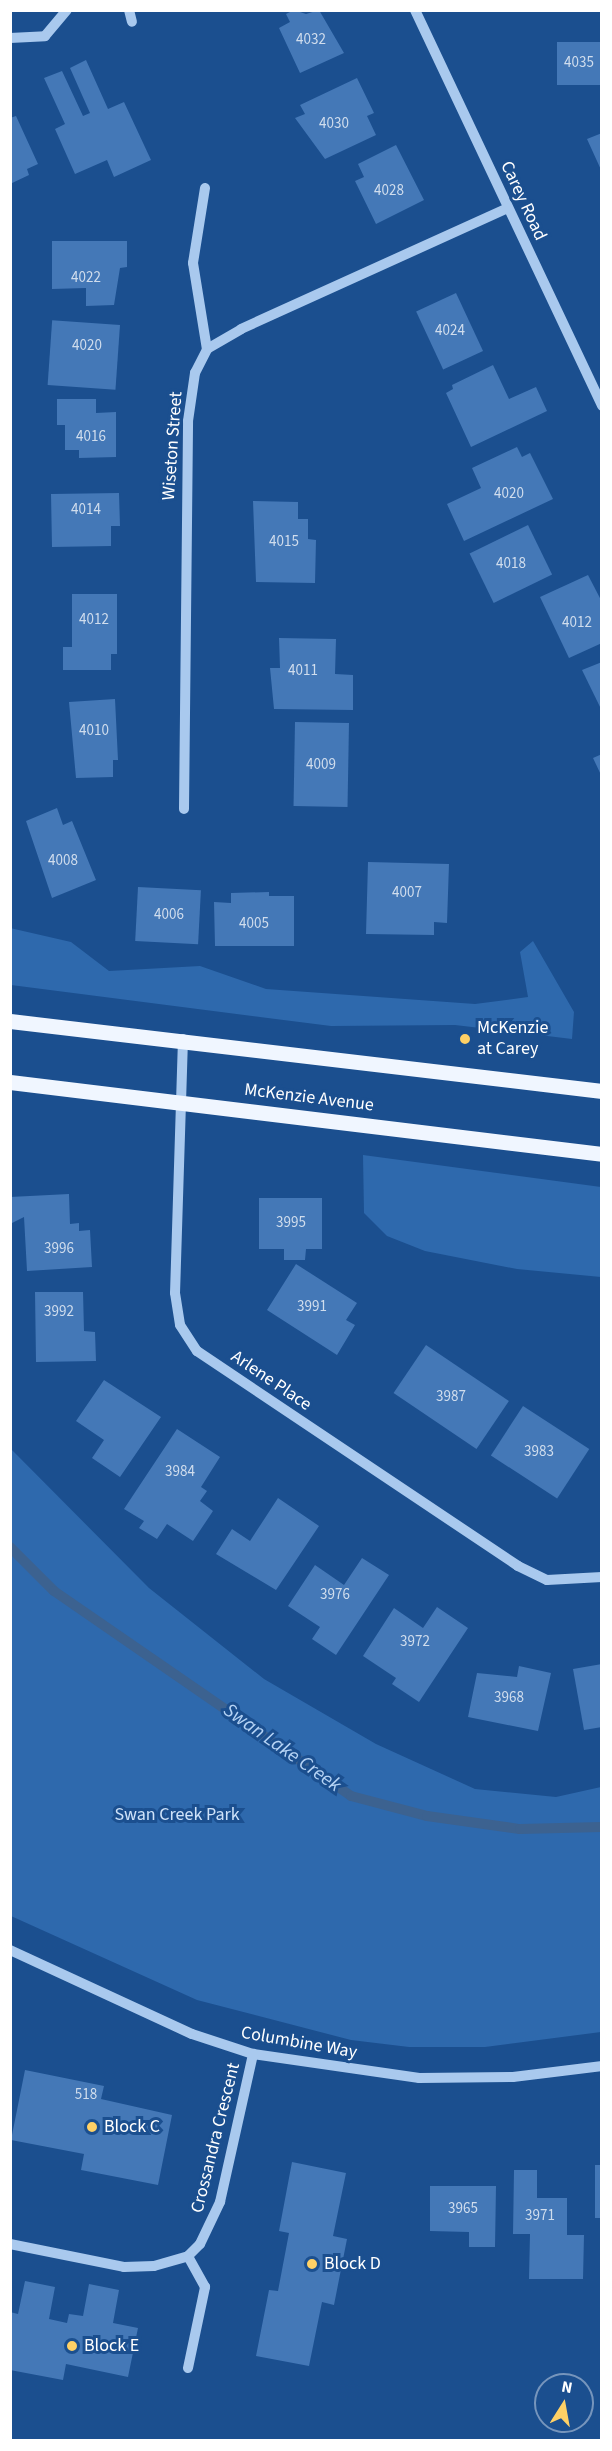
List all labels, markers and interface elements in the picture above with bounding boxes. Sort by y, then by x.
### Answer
house number: 4032 [296,31,326,49]
house number: 4035 [564,54,594,72]
house number: 4030 [319,115,349,133]
street label: Carey Road [495,158,551,244]
house number: 4028 [374,182,404,200]
house number: 4022 [71,269,101,287]
house number: 4024 [435,322,465,340]
house number: 4020 [72,337,102,355]
street label: Wiseton Street [158,391,188,501]
house number: 4016 [76,428,106,446]
house number: 4020 [494,485,524,503]
house number: 4014 [71,501,101,519]
house number: 4015 [269,533,299,551]
house number: 4018 [496,555,526,573]
house number: 4012 [79,611,109,629]
house number: 4012 [562,614,592,632]
house number: 4011 [288,662,318,680]
house number: 4010 [79,722,109,740]
house number: 4009 [306,756,336,774]
house number: 4008 [48,852,78,870]
house number: 4007 [392,884,422,902]
house number: 4006 [154,906,184,924]
house number: 4005 [239,915,269,933]
place label: McKenzie at Carey [477,1018,548,1060]
marker: McKenzie at Carey [458,1032,472,1046]
street label: McKenzie Avenue [243,1079,375,1117]
house number: 3995 [276,1214,306,1232]
house number: 3996 [44,1240,74,1258]
house number: 3991 [297,1298,327,1316]
house number: 3992 [44,1303,74,1321]
street label: Arlene Place [227,1346,315,1416]
house number: 3987 [436,1388,466,1406]
house number: 3983 [524,1443,554,1461]
house number: 3984 [165,1463,195,1481]
house number: 3976 [320,1586,350,1604]
house number: 3972 [400,1633,430,1651]
house number: 3968 [494,1689,524,1707]
water label: Swan Lake Creek [219,1699,345,1797]
park label: Swan Creek Park [114,1804,240,1826]
street label: Columbine Way [239,2022,359,2064]
street label: Crossandra Crescent [187,2061,245,2215]
house number: 518 [75,2086,97,2104]
place label: Block C [104,2116,160,2138]
marker: Block C [85,2120,99,2134]
house number: 3965 [448,2200,478,2218]
house number: 3971 [525,2207,555,2225]
place label: Block D [324,2253,381,2275]
marker: Block D [305,2257,319,2271]
place label: Block E [84,2335,139,2357]
marker: Block E [65,2339,79,2353]
north arrow [534,2373,594,2433]
text: N [560,2375,574,2399]

